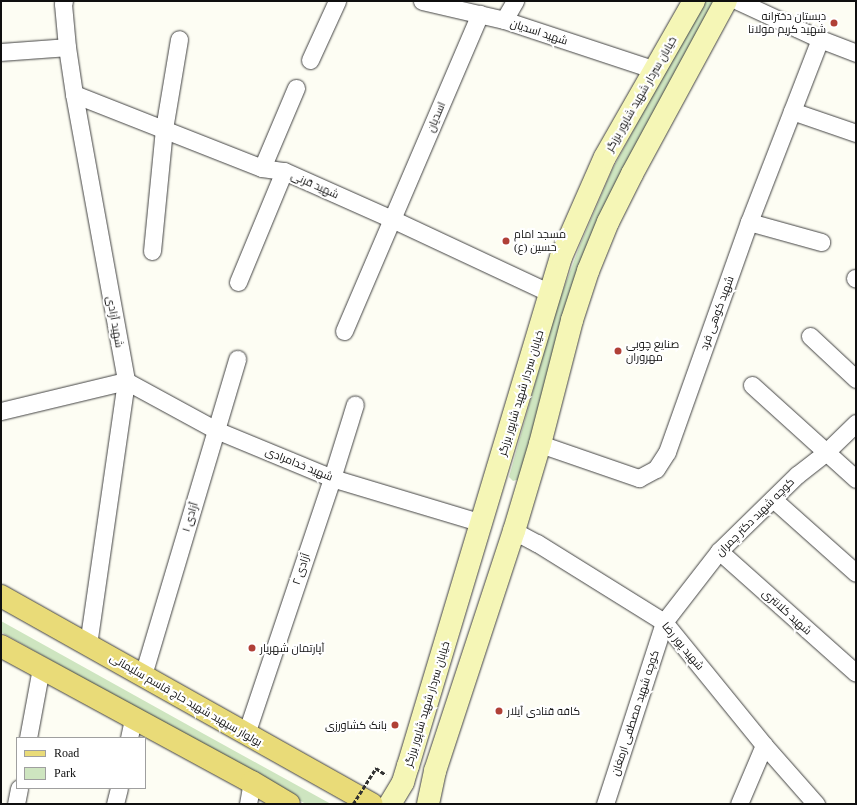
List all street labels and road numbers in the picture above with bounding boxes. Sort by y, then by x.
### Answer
street label: شهید اسدیان [509,17,569,47]
street label: خیابان سردار شهید شاپور برزگر [603,34,679,154]
street label: اسدیان [424,100,448,134]
street label: شهید قرنی [289,169,341,201]
street label: شهید کوهی فرد [697,274,737,352]
street label: شهید آزادی [104,295,126,349]
street label: خیابان سردار شهید شاپور برزگر [496,329,546,457]
street label: شهید خدامرادی [263,444,335,484]
street label: کوچه شهید دکتر چمران [713,475,797,559]
street label: آزادی ۱ [179,501,201,533]
street label: آزادی ۲ [289,551,313,587]
street label: شهید کلانتری [760,586,814,638]
street label: شهید پور رضا [659,619,707,673]
street label: خیابان سردار شهید شاپور برزگر [402,640,452,768]
street label: کوچه شهید مصطفی ارمغان [608,649,662,777]
street label: بولوار سپهبد شهید حاج قاسم سلیمانی [108,651,264,749]

